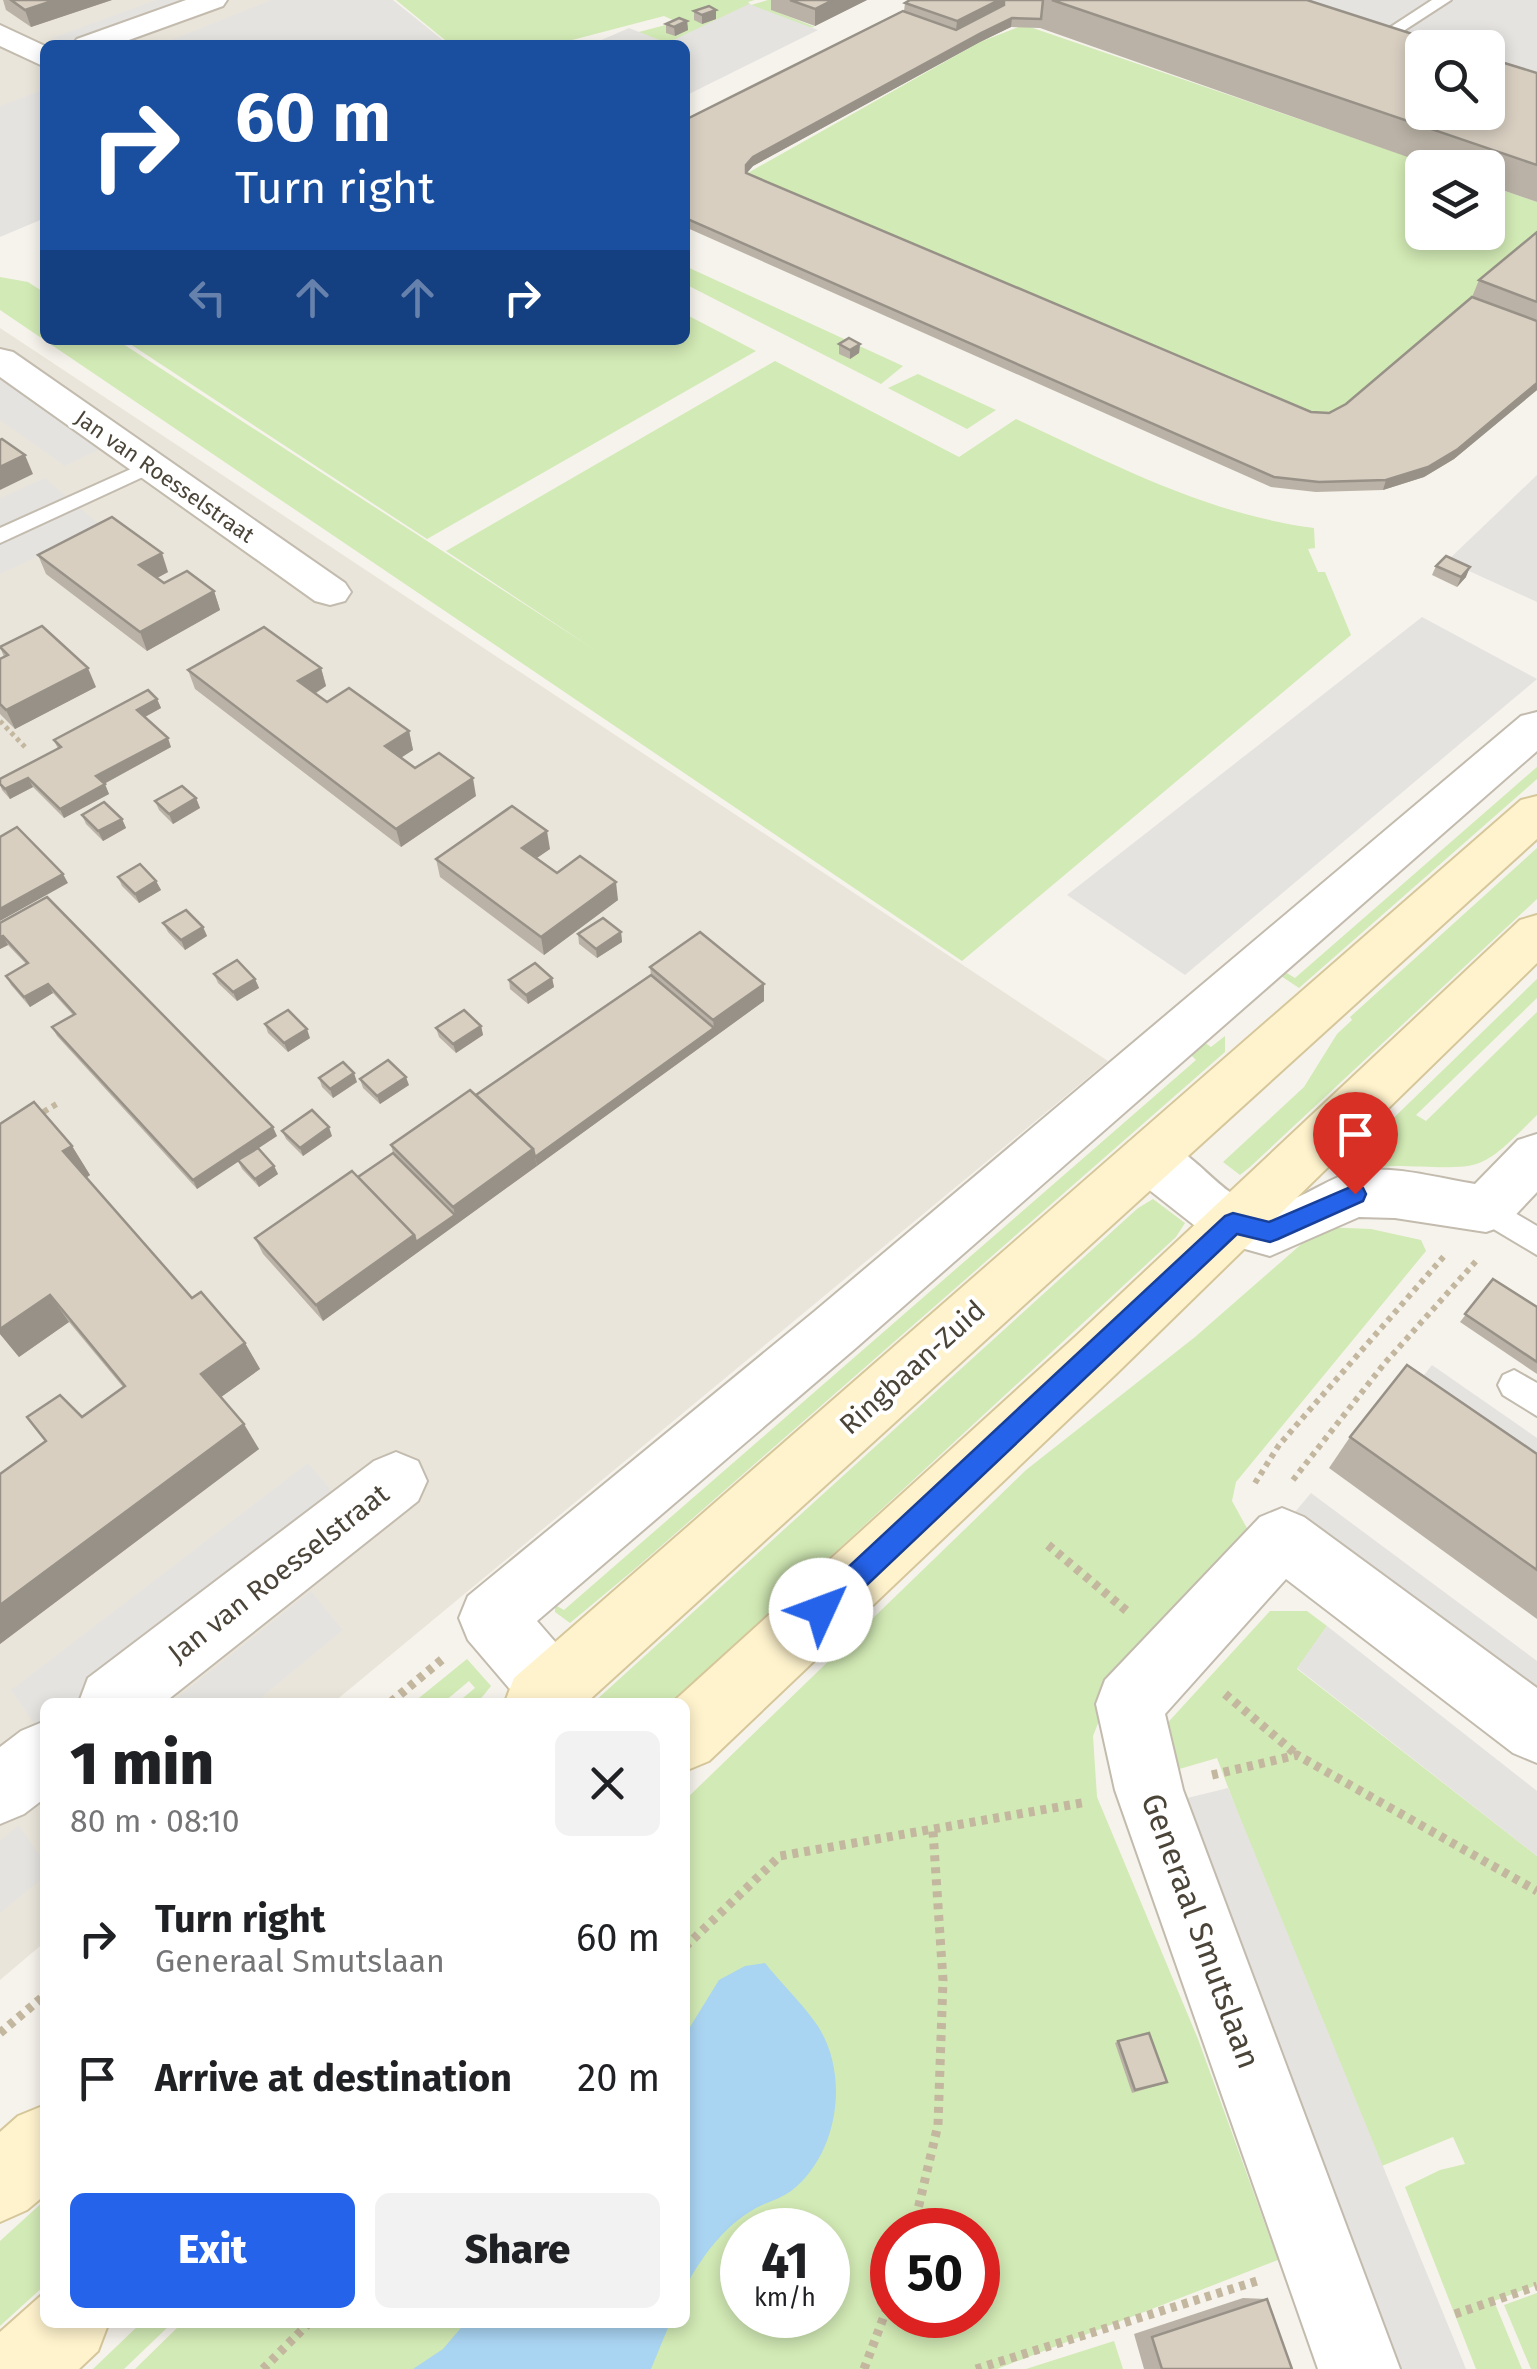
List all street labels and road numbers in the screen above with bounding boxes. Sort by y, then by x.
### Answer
street label: Jan van Roesselstraat [70,404,260,549]
street label: Ringbaan-Zuid [833,1293,992,1441]
street label: Jan van Roesselstraat [161,1476,396,1670]
street label: Generaal Smutslaan [1134,1788,1268,2074]

